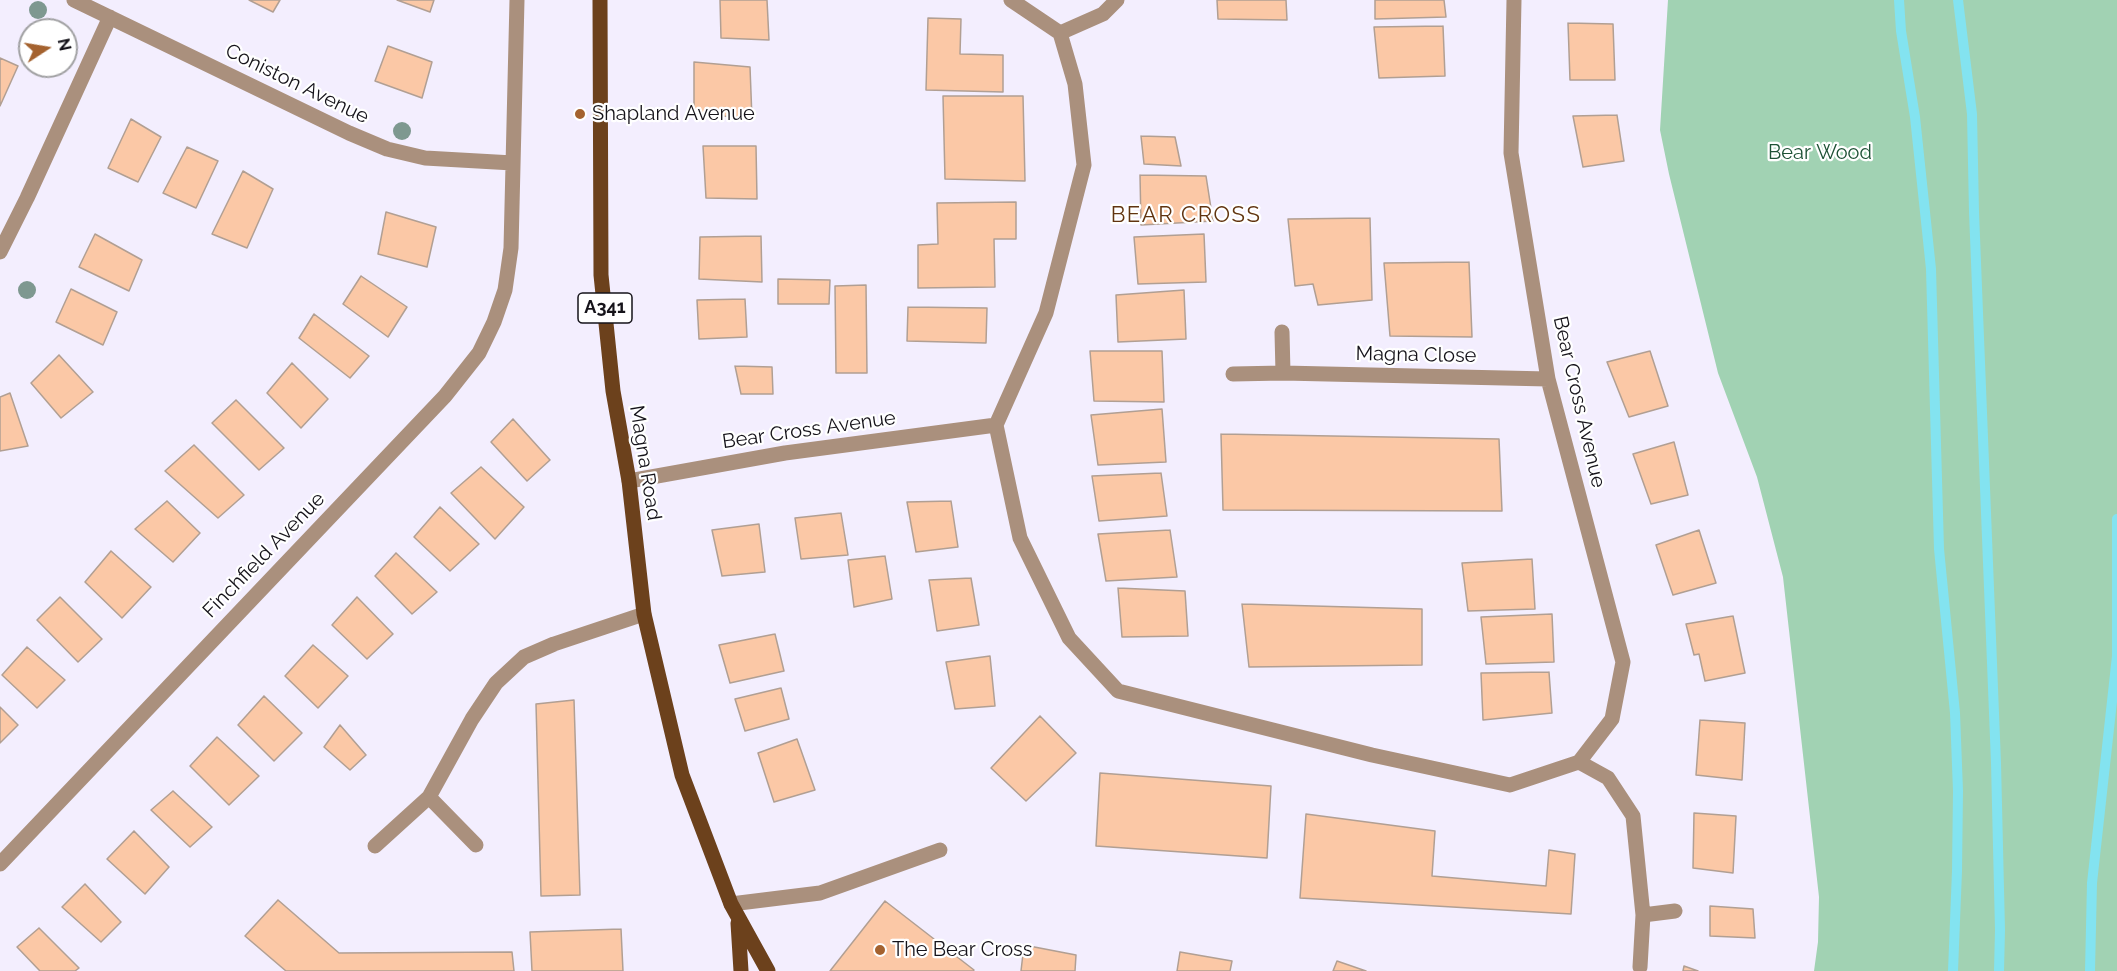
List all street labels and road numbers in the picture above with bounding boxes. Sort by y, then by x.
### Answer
street label: Coniston Avenue [221,39,373,129]
road number: A341 [578,293,632,323]
street label: Bear Cross Avenue [1548,314,1610,490]
street label: Magna Close [1355,342,1477,368]
street label: Magna Road [624,404,666,522]
street label: Bear Cross Avenue [721,406,897,454]
street label: Finchfield Avenue [198,487,330,623]

